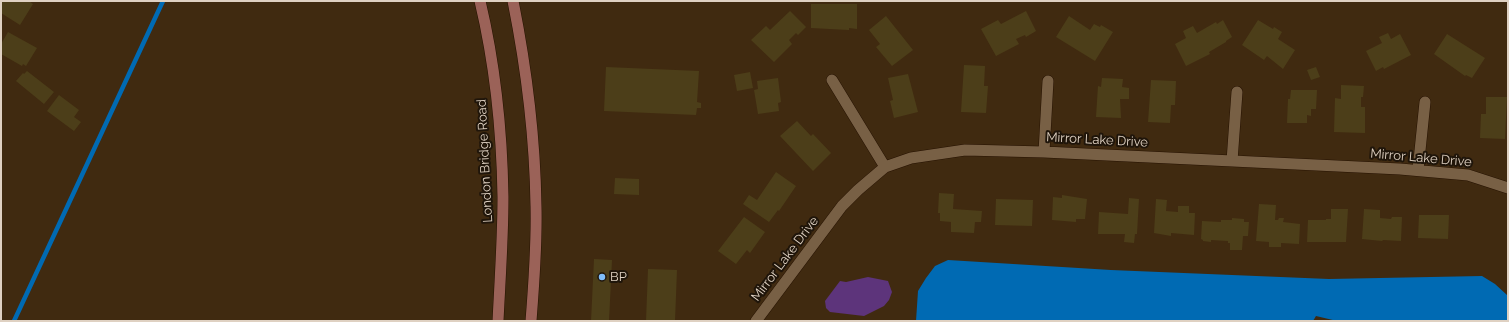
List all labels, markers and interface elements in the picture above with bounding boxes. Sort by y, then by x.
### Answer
street label: London Bridge Road [474,99,496,223]
street label: Mirror Lake Drive [1046,130,1148,150]
street label: Mirror Lake Drive [1370,146,1472,170]
street label: Mirror Lake Drive [748,214,822,304]
place label: BP [610,269,627,285]
marker: BP [597,272,607,282]

